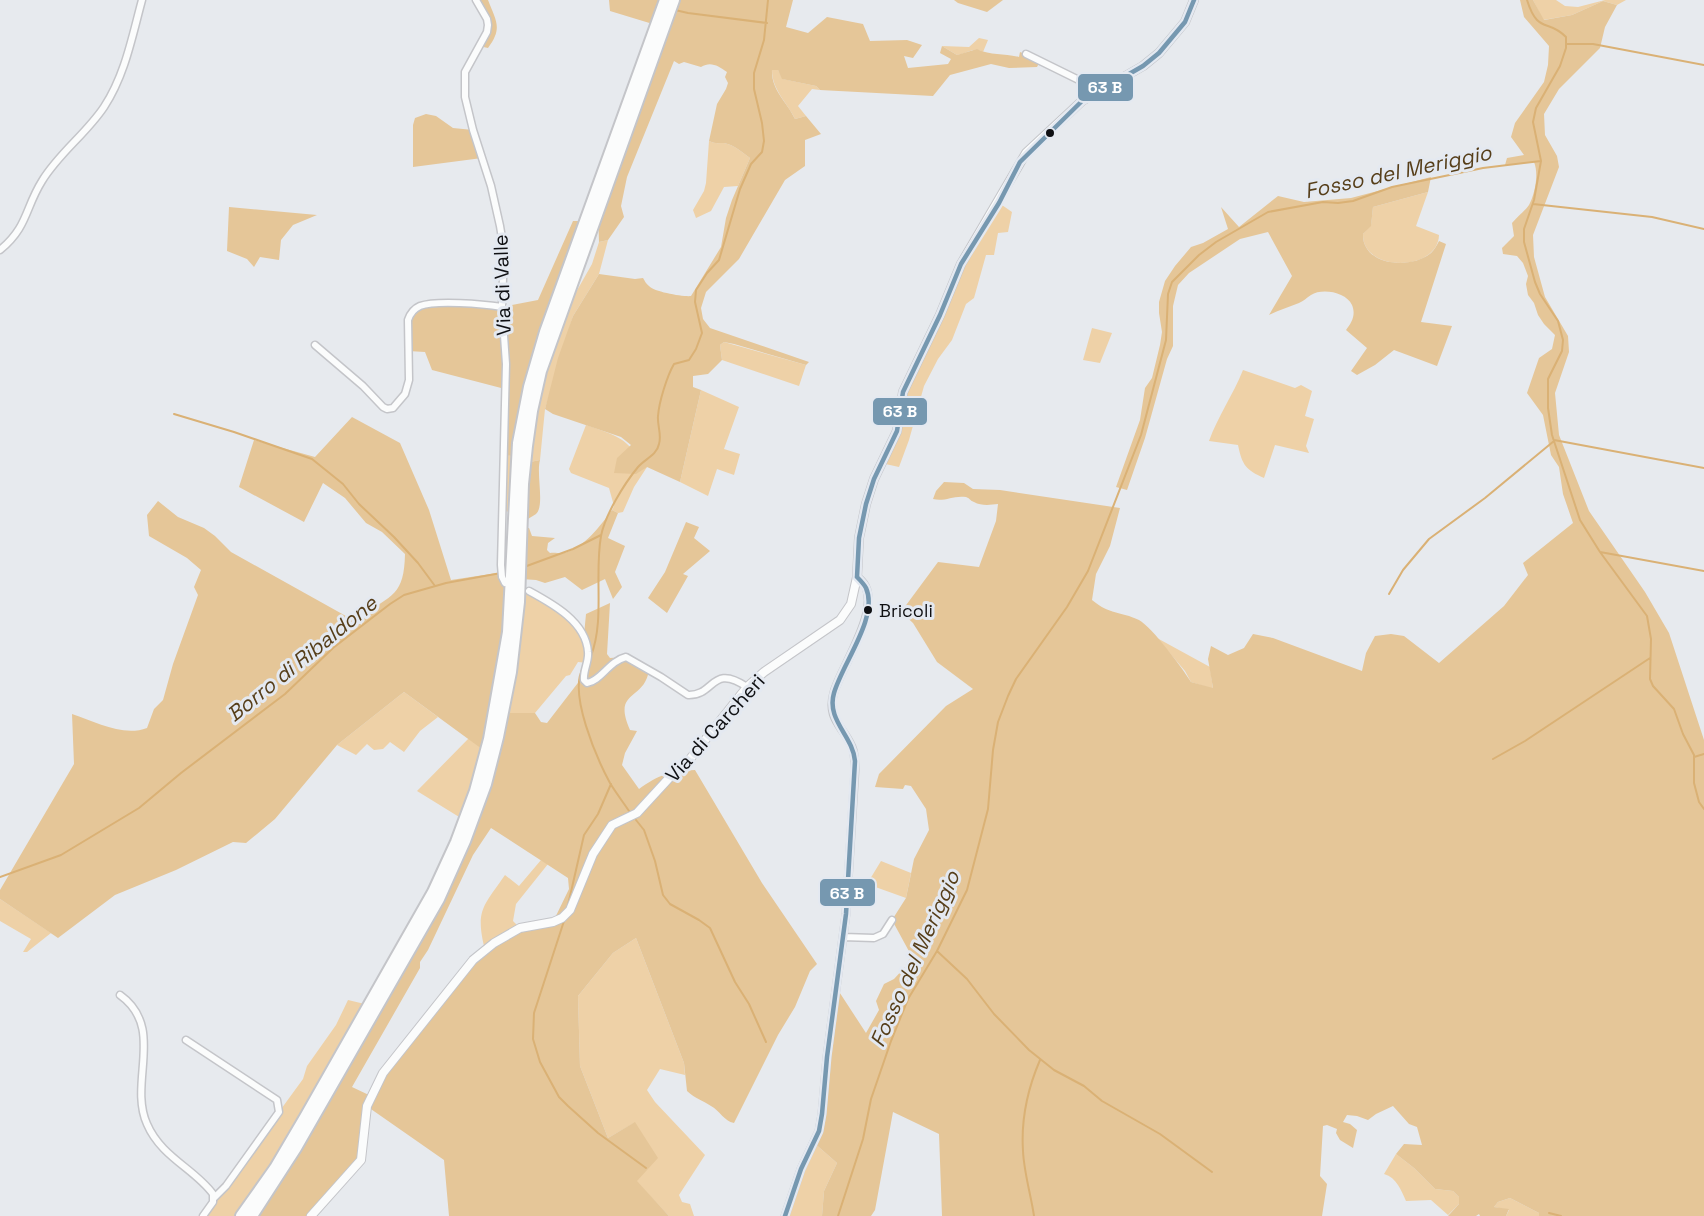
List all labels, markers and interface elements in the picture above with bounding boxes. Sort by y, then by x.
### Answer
line badge: 63 B [1077,73,1134,102]
text: 63 B [1088,77,1122,98]
unlabelled marker [1044,127,1056,139]
water label: Fosso del Meriggio [1302,138,1495,204]
street label: Via di Valle [487,234,517,336]
line badge: 63 B [872,397,928,426]
text: 63 B [883,401,917,422]
water label: Borro di Ribaldone [221,589,384,728]
place label: Bricoli [879,599,933,622]
marker: Bricoli [862,604,874,616]
street label: Via di Carcheri [660,668,770,788]
water label: Fosso del Meriggio [864,866,966,1051]
line badge: 63 B [819,878,876,907]
text: 63 B [830,883,864,904]

